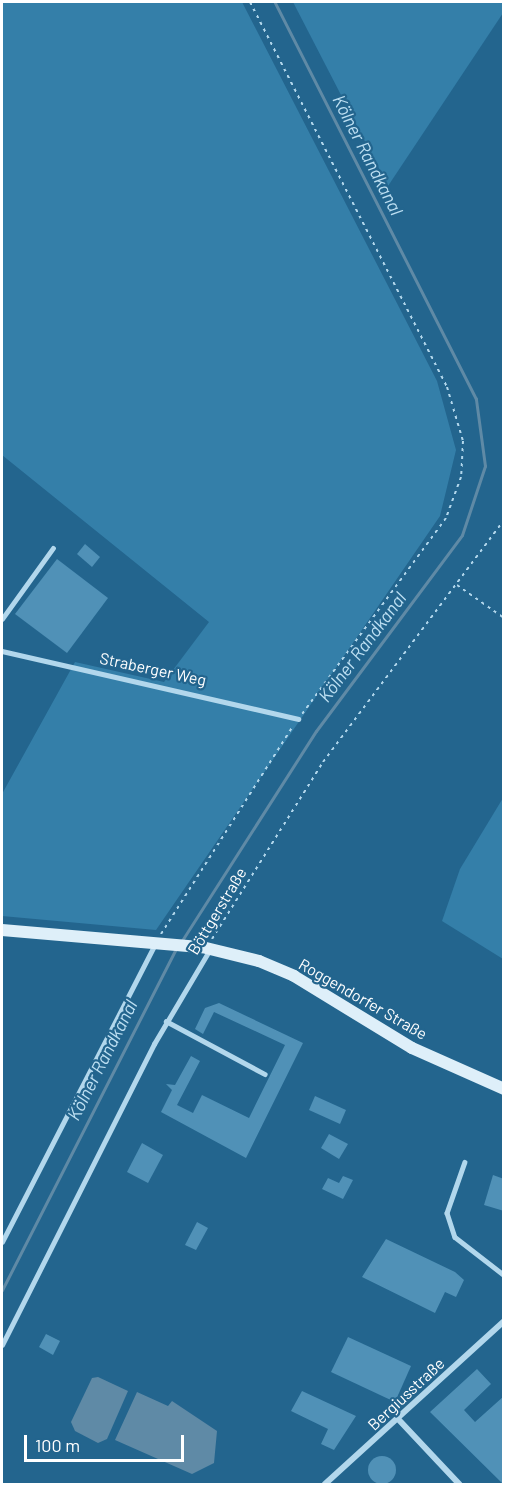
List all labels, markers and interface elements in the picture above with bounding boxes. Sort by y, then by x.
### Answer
water label: Kölner Randkanal [328,91,408,219]
water label: Kölner Randkanal [314,588,410,706]
street label: Straberger Weg [98,648,208,690]
street label: Böttgerstraße [184,864,250,958]
street label: Roggendorfer Straße [295,954,431,1044]
water label: Kölner Randkanal [62,996,142,1124]
street label: Bergiusstraße [364,1354,448,1434]
scale bar [27,1423,188,1461]
text: 100 m [35,1434,80,1456]

